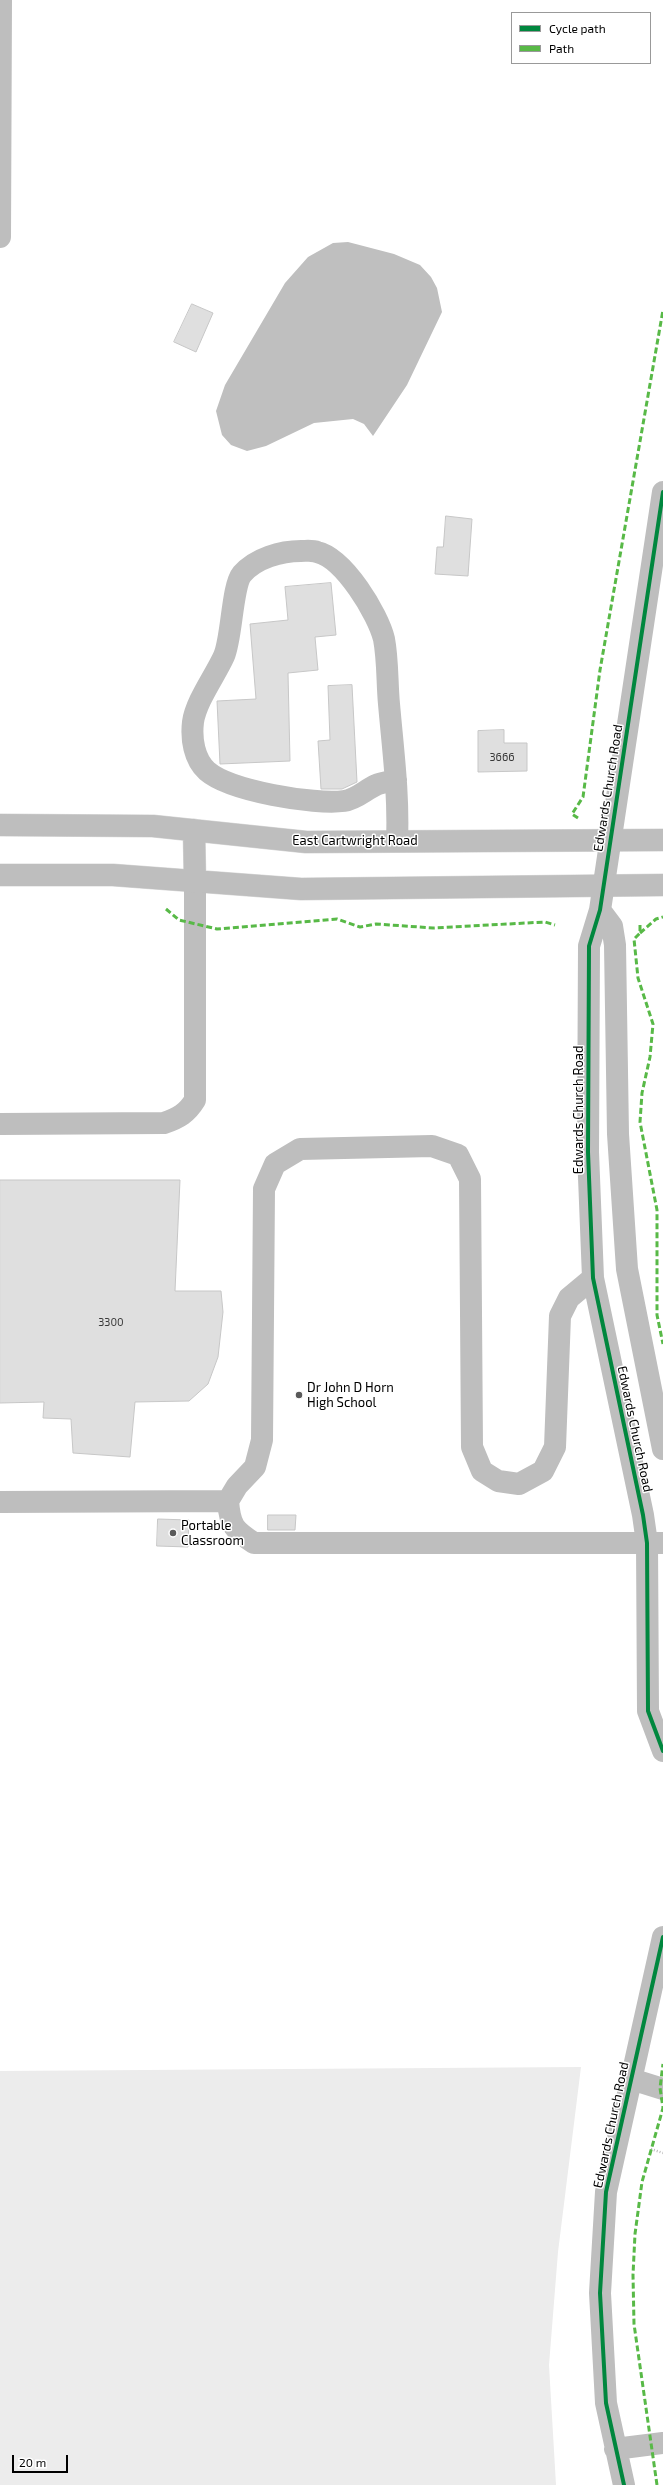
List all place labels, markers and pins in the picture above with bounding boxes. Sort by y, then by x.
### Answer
place label: Dr John D Horn High School [307,1380,394,1411]
marker: Dr John D Horn High School [294,1390,304,1400]
place label: Portable Classroom [181,1518,244,1549]
marker: Portable Classroom [168,1528,178,1538]

